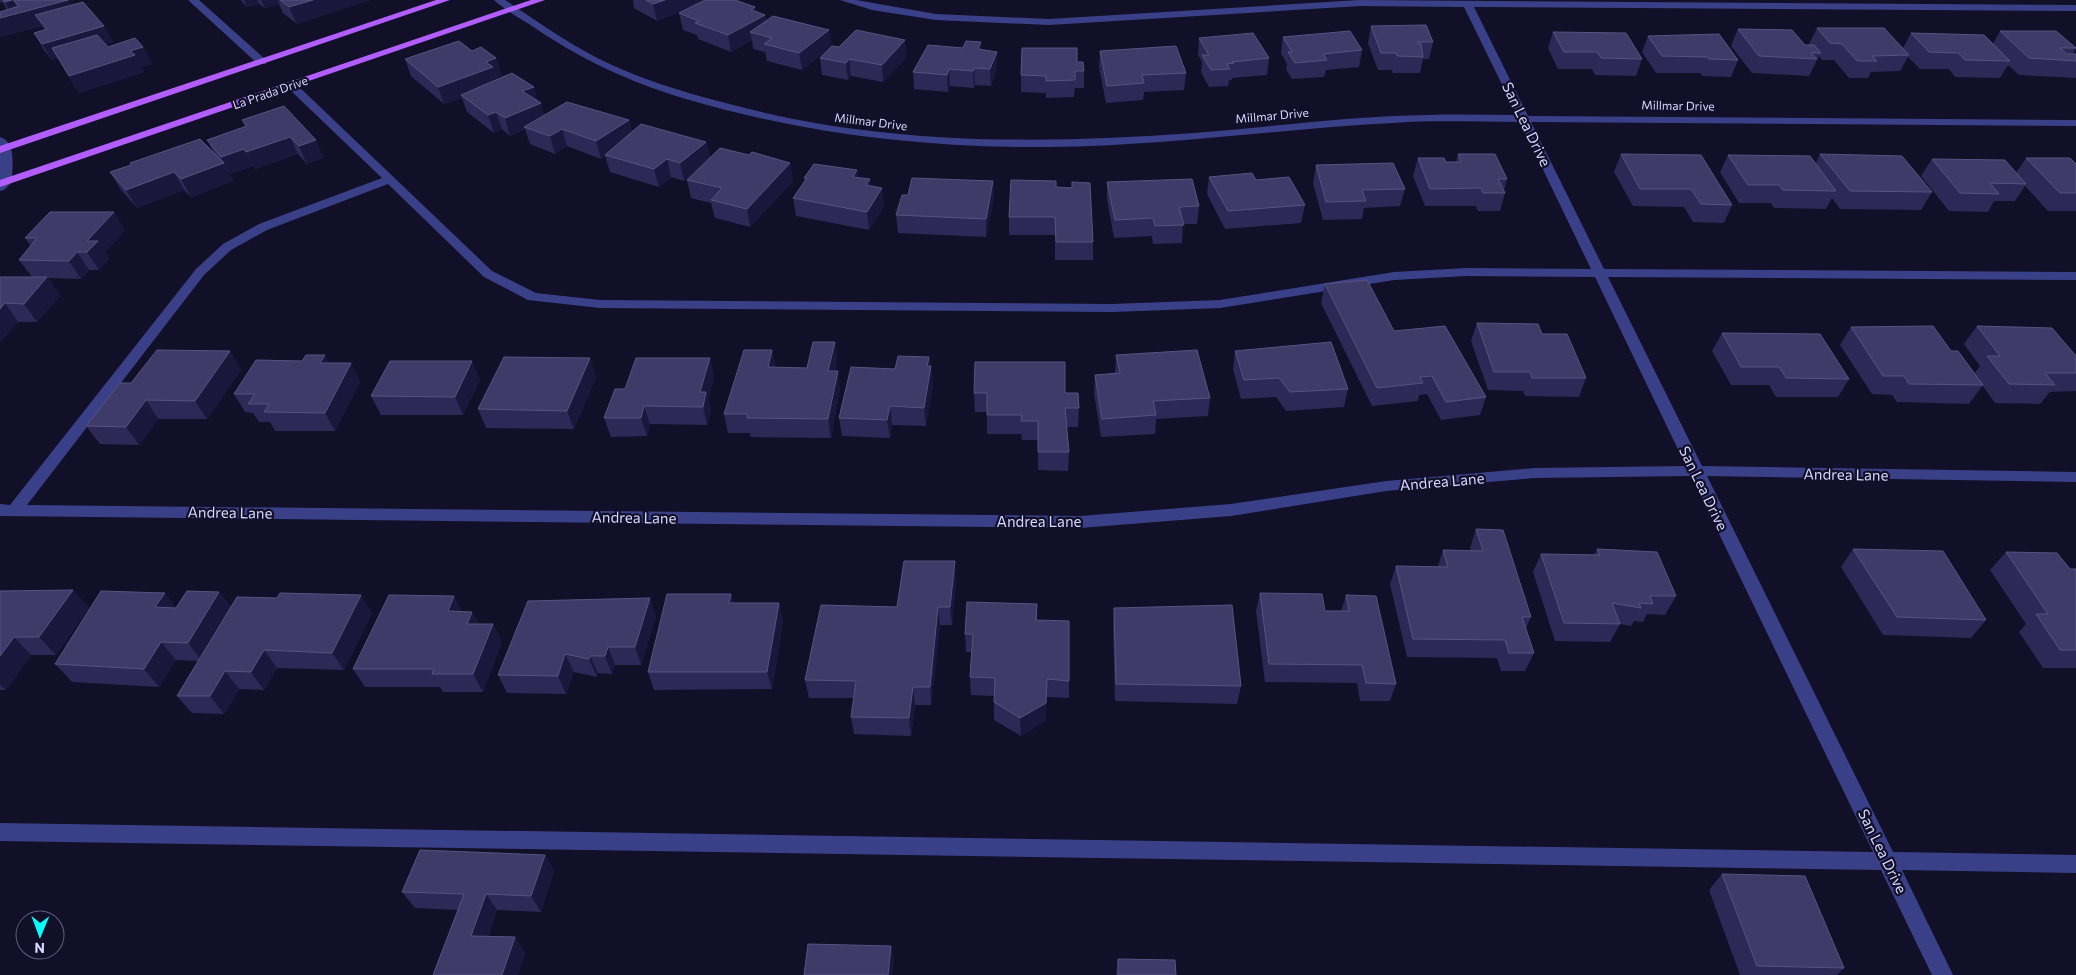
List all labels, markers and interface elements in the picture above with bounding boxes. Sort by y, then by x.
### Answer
street label: La Prada Drive [231,73,309,111]
street label: San Lea Drive [1499,79,1555,169]
street label: Millmar Drive [1641,97,1715,113]
street label: Millmar Drive [1235,105,1309,125]
street label: Millmar Drive [834,110,908,132]
street label: San Lea Drive [1676,443,1732,533]
street label: Andrea Lane [1803,464,1889,484]
street label: Andrea Lane [1399,468,1485,494]
street label: Andrea Lane [187,502,273,522]
street label: Andrea Lane [591,507,677,527]
street label: Andrea Lane [997,512,1082,530]
street label: San Lea Drive [1855,806,1911,896]
north arrow [15,910,65,960]
text: N [34,940,45,957]

